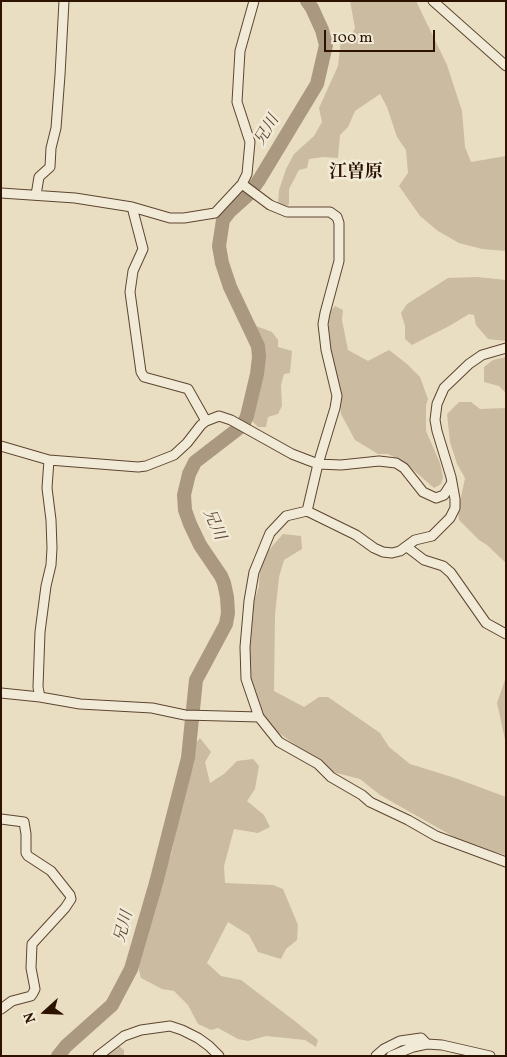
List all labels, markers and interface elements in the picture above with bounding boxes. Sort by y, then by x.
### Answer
scale bar [327,20,438,52]
text: 100 m [332,28,372,49]
water label: 兄川 [252,112,284,150]
district label: 江曽原 [329,163,383,185]
water label: 兄川 [198,506,228,544]
water label: 兄川 [112,909,138,945]
north arrow [20,987,70,1037]
text: N [20,1009,41,1025]

